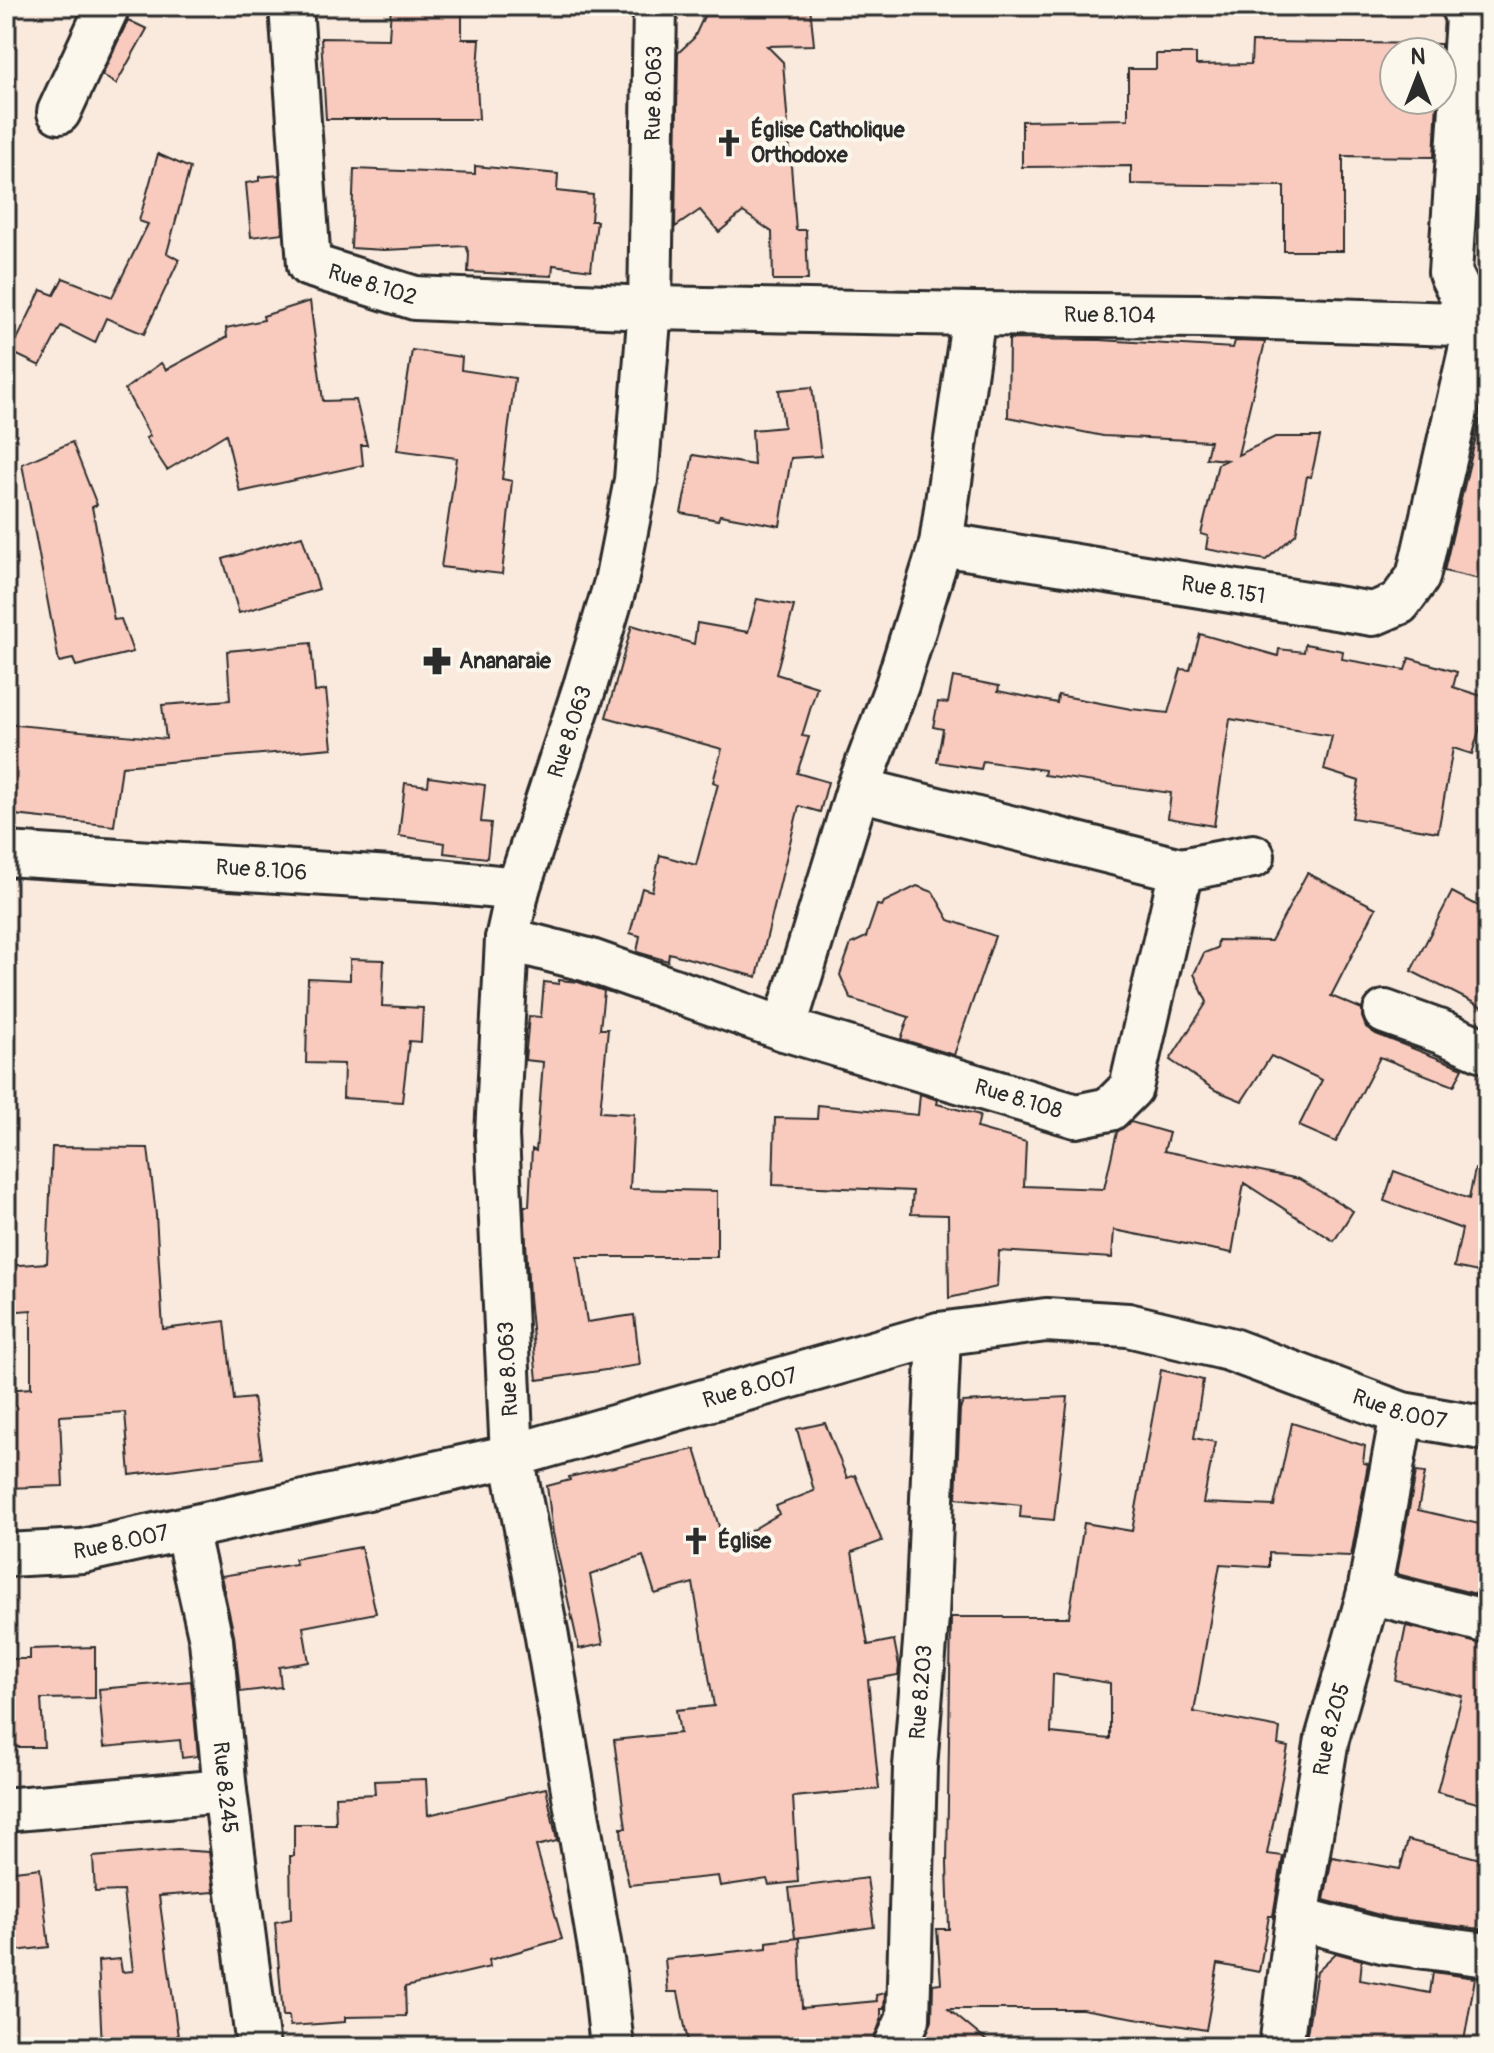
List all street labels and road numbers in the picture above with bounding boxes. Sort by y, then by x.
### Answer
street label: Rue 8.063 [639,45,668,141]
street label: Rue 8.102 [325,258,420,312]
street label: Rue 8.104 [1064,301,1156,330]
street label: Rue 8.151 [1179,569,1267,610]
street label: Rue 8.063 [542,682,598,781]
street label: Rue 8.106 [215,853,308,887]
street label: Rue 8.108 [971,1073,1066,1125]
street label: Rue 8.063 [492,1321,524,1417]
street label: Rue 8.007 [699,1361,801,1415]
street label: Rue 8.007 [1349,1383,1449,1436]
street label: Rue 8.007 [73,1518,172,1565]
street label: Rue 8.203 [903,1644,939,1741]
street label: Rue 8.205 [1307,1680,1356,1778]
street label: Rue 8.245 [206,1740,244,1835]

